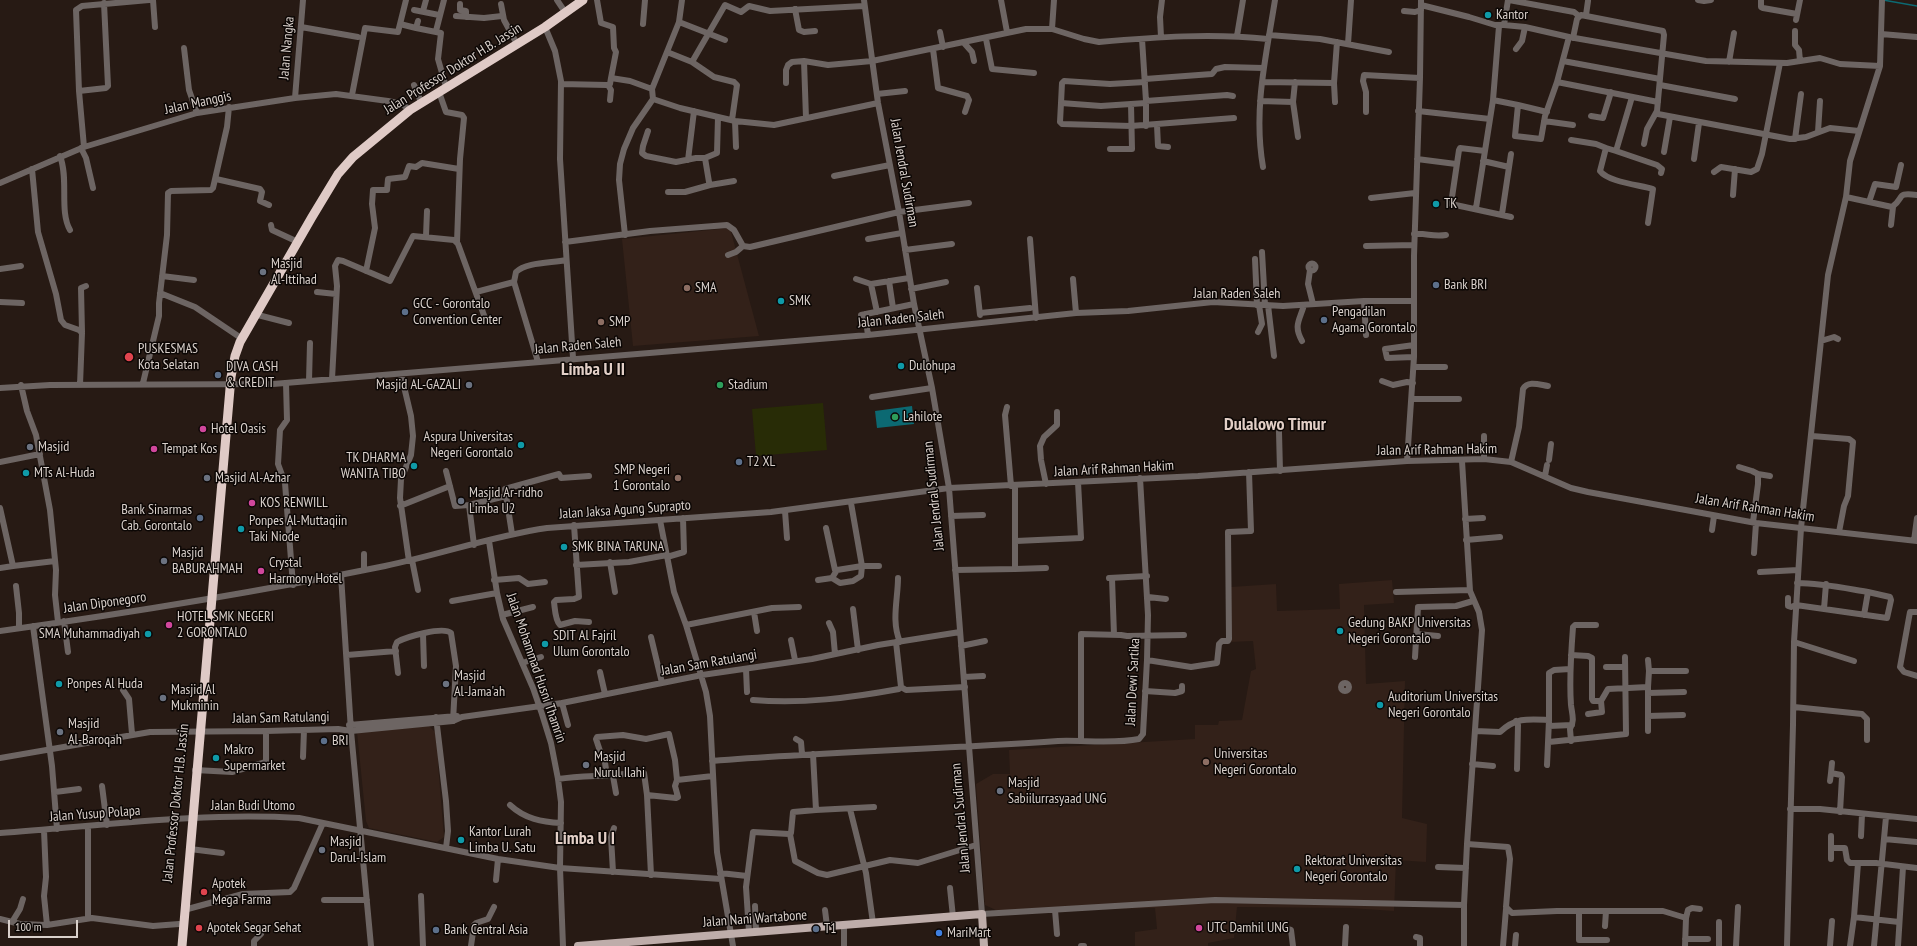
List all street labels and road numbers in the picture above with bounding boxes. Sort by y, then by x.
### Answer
street label: Jalan Nangka [276,16,298,80]
street label: Jalan Professor Doktor H.B. Jassin [381,20,525,118]
street label: Jalan Manggis [163,88,233,118]
street label: Jalan Jendral Sudirman [886,117,922,229]
street label: Jalan Raden Saleh [1193,286,1281,302]
street label: Jalan Raden Saleh [857,306,945,332]
street label: Jalan Raden Saleh [534,334,622,358]
street label: Jalan Jendral Sudirman [920,441,948,551]
street label: Jalan Arif Rahman Hakim [1377,441,1497,459]
street label: Jalan Arif Rahman Hakim [1054,457,1174,481]
street label: Jalan Arif Rahman Hakim [1694,490,1816,526]
street label: Jalan Jaksa Agung Suprapto [559,497,691,523]
street label: Jalan Diponegoro [63,589,147,617]
street label: Jalan Mohammad Husni Thamrin [502,591,570,745]
street label: Jalan Dewi Sartika [1122,638,1144,726]
street label: Jalan Sam Ratulangi [660,646,758,680]
street label: Jalan Sam Ratulangi [232,709,330,727]
street label: Jalan Professor Doktor H.B. Jassin [159,723,193,883]
street label: Jalan Jendral Sudirman [948,763,974,873]
street label: Jalan Budi Utomo [211,798,295,814]
street label: Jalan Yusup Polapa [49,802,141,826]
street label: Jalan Nani Wartabone [702,907,808,931]

